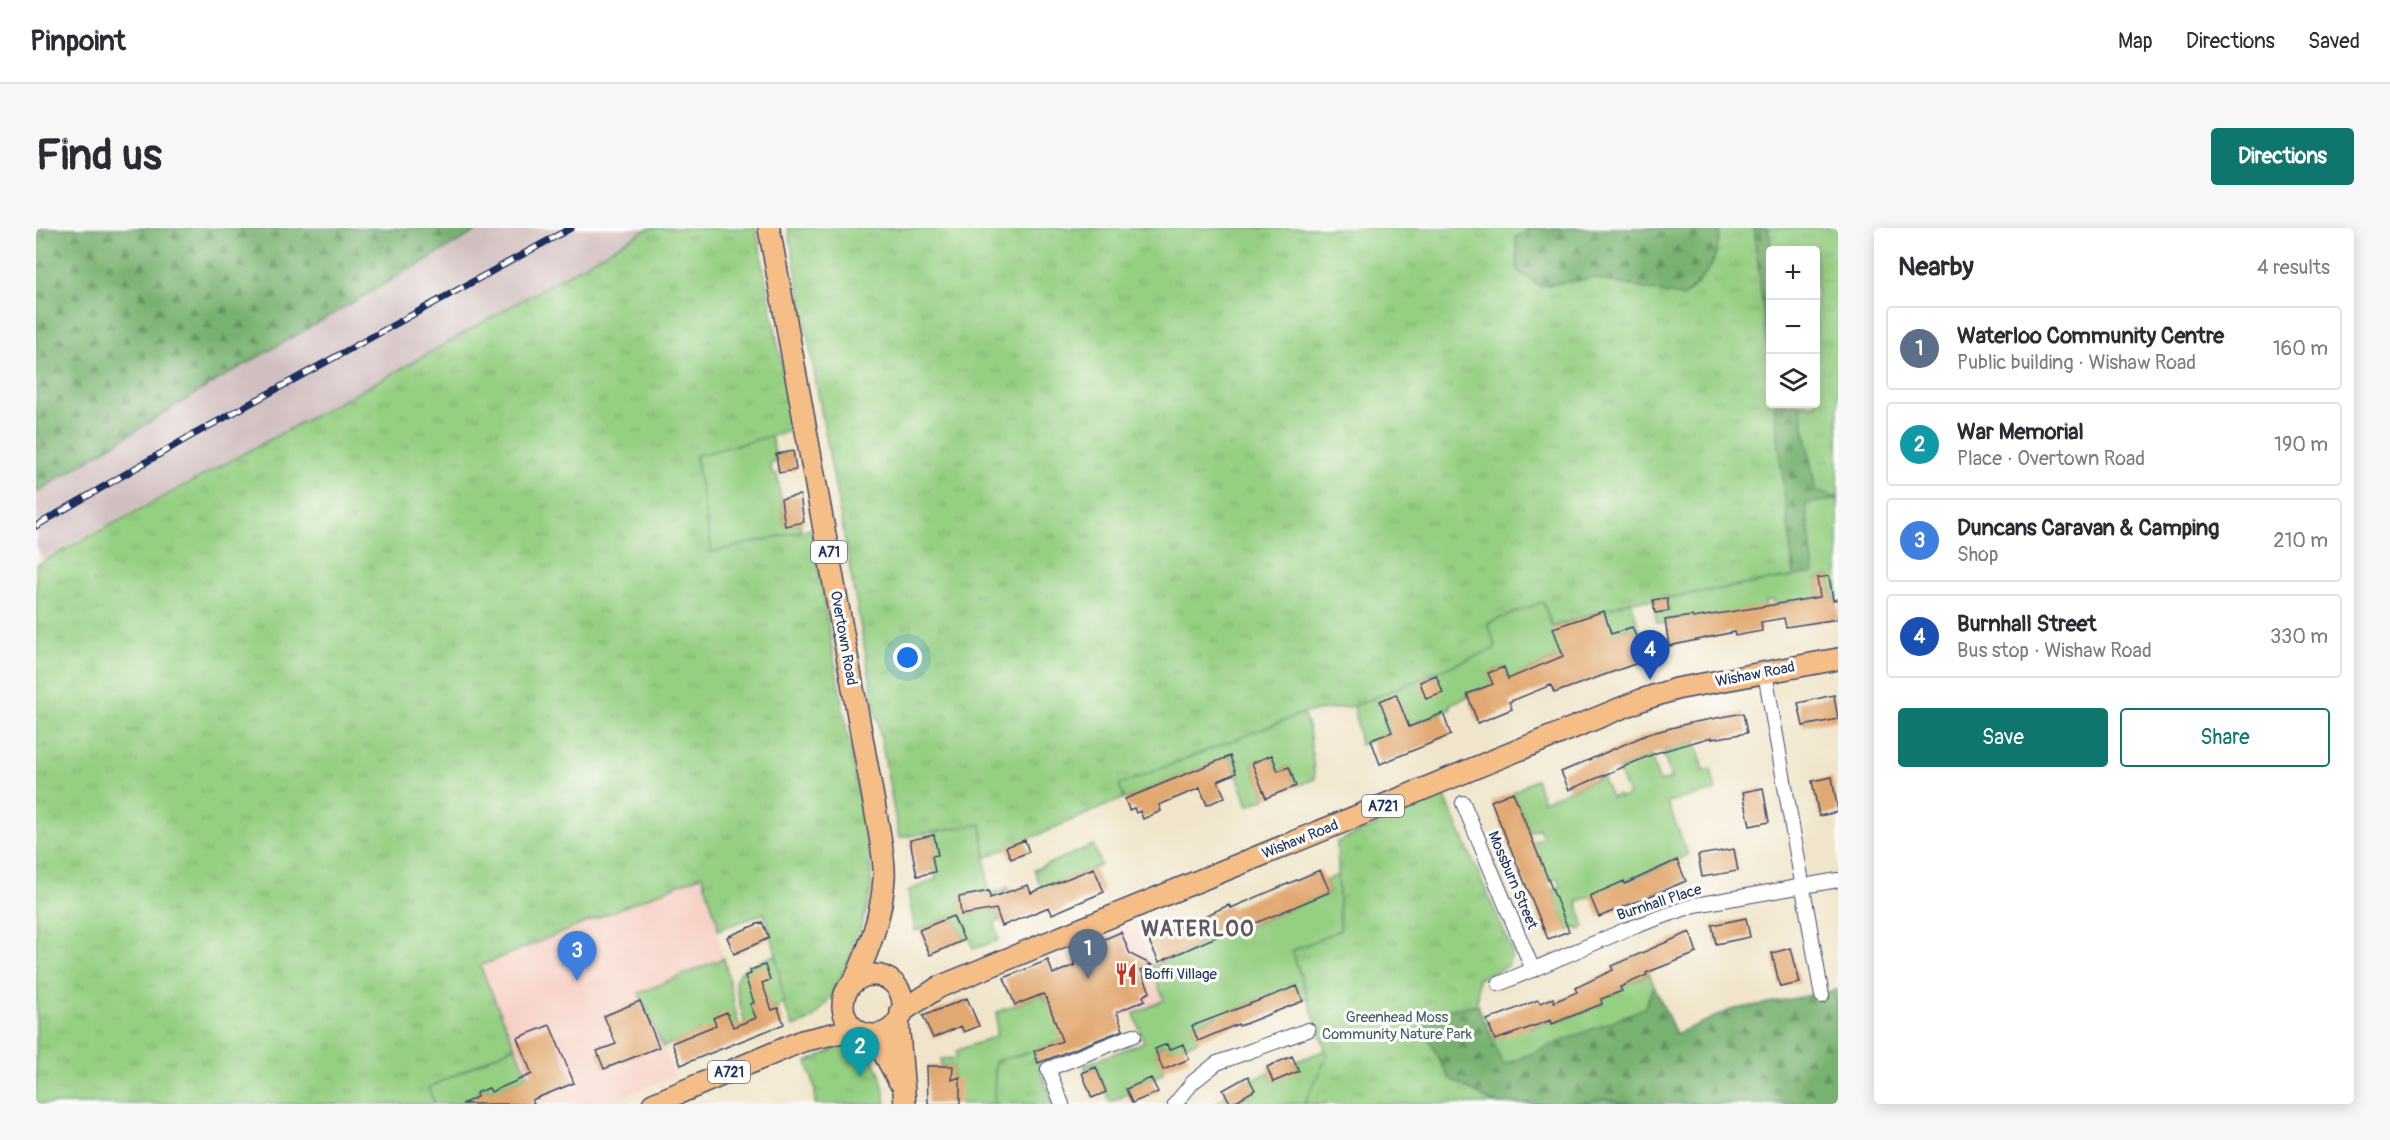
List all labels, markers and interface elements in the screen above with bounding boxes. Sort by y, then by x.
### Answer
text: Pinpoint [30,24,126,59]
text: Map [2118,28,2153,55]
text: Directions [2186,28,2275,55]
text: Saved [2308,28,2360,55]
button: Directions [2211,128,2354,185]
text: Find us [36,130,162,182]
map controls [1766,246,1820,408]
button: + [1766,246,1820,300]
text: Nearby [1898,251,1974,283]
text: 4 results [2257,255,2330,280]
button: − [1766,300,1820,354]
text: Waterloo Community Centre [1957,322,2224,350]
text: 1 [1916,336,1923,361]
text: 160 m [2273,336,2328,361]
text: Public building · Wishaw Road [1957,350,2196,375]
button: layers [1766,354,1820,408]
text: War Memorial [1957,418,2084,446]
text: 2 [1914,432,1925,457]
text: 190 m [2274,432,2328,457]
text: Place · Overtown Road [1957,446,2145,471]
text: Duncans Caravan & Camping [1957,514,2219,542]
text: 3 [1914,528,1925,553]
text: 210 m [2273,528,2328,553]
road number: A71 [811,541,847,563]
text: Shop [1957,542,1998,567]
street label: Overtown Road [826,589,861,687]
text: Burnhall Street [1957,610,2096,638]
text: 4 [1914,624,1925,649]
text: 330 m [2270,624,2328,649]
pin: 4 [1630,630,1670,680]
text: Bus stop · Wishaw Road [1957,638,2152,663]
your location [893,643,922,672]
street label: Wishaw Road [1714,657,1796,692]
button: Save [1898,708,2108,767]
button: Share [2120,708,2330,767]
road number: A721 [1362,795,1404,817]
street label: Wishaw Road [1259,816,1341,863]
street label: Mossburn Street [1483,828,1542,933]
street label: Burnhall Place [1614,880,1705,925]
district label: WATERLOO [1141,916,1255,943]
pin: 1 [1068,930,1108,979]
pin: 3 [558,932,596,981]
restaurant icon: Boffi Village [1113,961,1139,987]
place label: Boffi Village [1144,965,1218,984]
park label: Greenhead Moss Community Nature Park [1322,1008,1473,1044]
pin: 2 [840,1028,880,1077]
road number: A721 [708,1061,750,1083]

